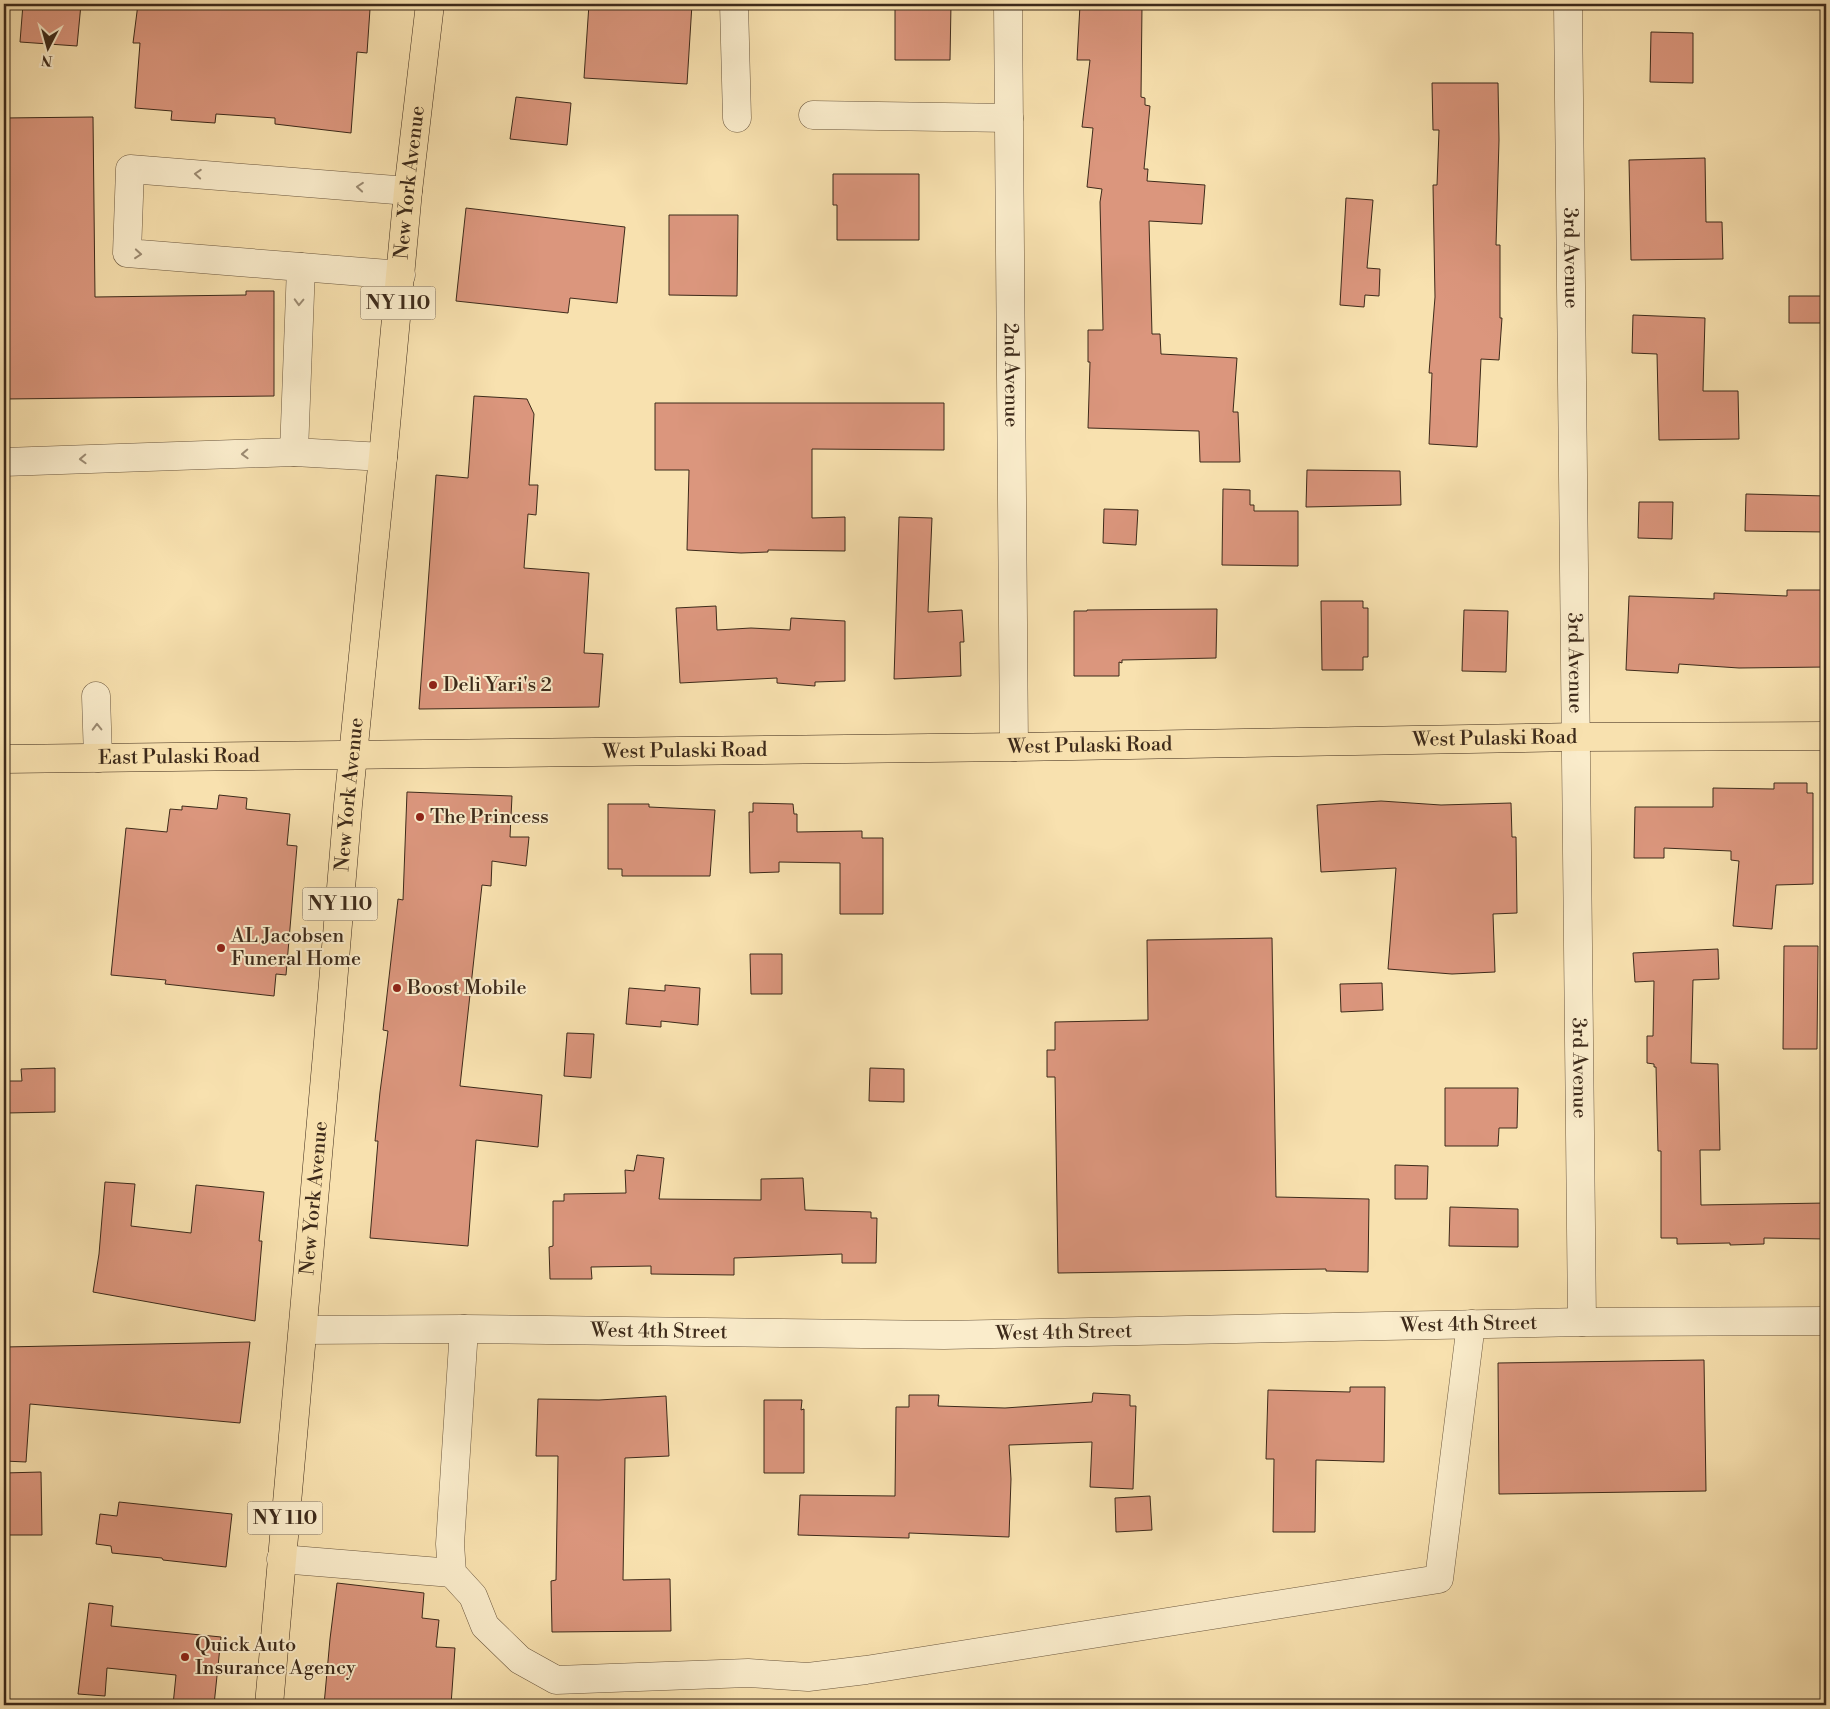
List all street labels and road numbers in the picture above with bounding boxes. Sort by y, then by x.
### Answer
street label: New York Avenue [389,104,430,260]
street label: 3rd Avenue [1558,207,1584,309]
road number: NY 110 [360,286,436,320]
street label: 2nd Avenue [998,322,1024,427]
street label: 3rd Avenue [1562,612,1588,714]
street label: New York Avenue [330,716,369,872]
street label: West Pulaski Road [1411,724,1578,752]
street label: West Pulaski Road [1006,732,1173,760]
street label: West Pulaski Road [601,737,768,764]
street label: East Pulaski Road [98,743,261,770]
road number: NY 110 [302,888,378,921]
street label: 3rd Avenue [1566,1017,1592,1119]
street label: New York Avenue [295,1120,333,1276]
street label: West 4th Street [1399,1310,1537,1338]
street label: West 4th Street [589,1318,728,1345]
street label: West 4th Street [994,1319,1133,1346]
road number: NY 110 [248,1502,322,1535]

